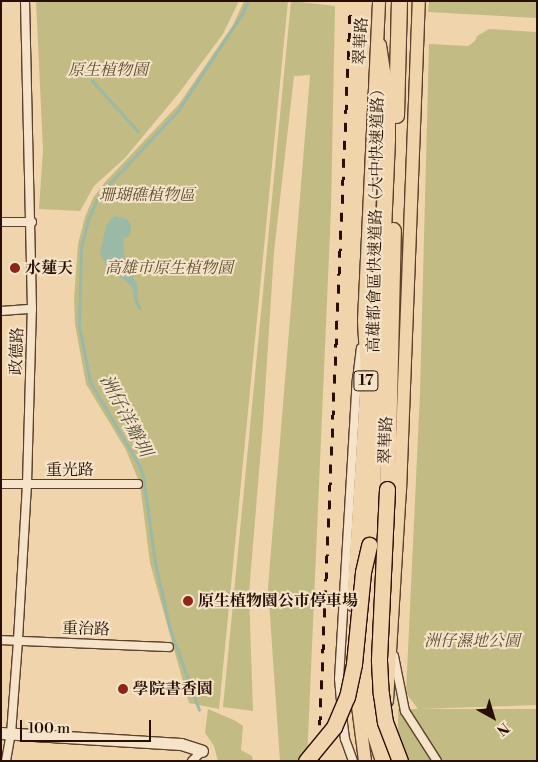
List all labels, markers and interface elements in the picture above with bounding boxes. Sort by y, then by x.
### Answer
street label: 翠華路 [350,17,372,65]
park label: 原生植物園 [68,60,148,80]
street label: 高雄都會區快速道路（大中快速道路） [364,81,388,353]
park label: 珊瑚礁植物區 [99,185,195,205]
place label: 水蓮天 [25,258,73,278]
park label: 高雄市原生植物園 [105,258,233,278]
marker: 水蓮天 [9,262,21,274]
street label: 政德路 [7,327,27,375]
road number: 17 [352,368,380,394]
water label: 洲仔洋瓣圳 [94,371,156,461]
street label: 翠華路 [376,416,396,464]
street label: 重光路 [46,460,94,480]
place label: 原生植物園公巿停車場 [198,591,358,611]
marker: 原生植物園公巿停車場 [182,595,194,607]
street label: 重治路 [62,619,110,639]
park label: 洲仔濕地公園 [424,631,520,651]
place label: 學院書香園 [133,679,213,699]
marker: 學院書香園 [117,683,129,695]
north arrow [468,692,518,742]
scale bar [22,710,154,742]
text: N [492,718,512,739]
text: 100 m [28,719,70,738]

